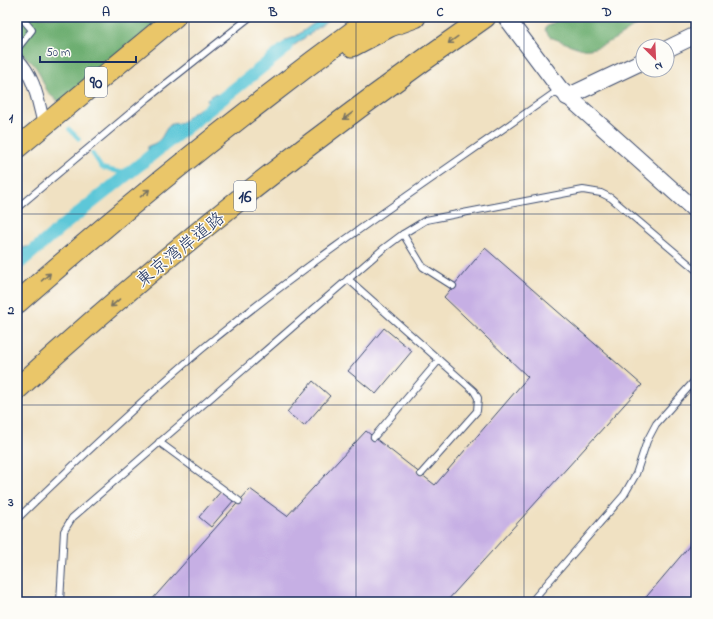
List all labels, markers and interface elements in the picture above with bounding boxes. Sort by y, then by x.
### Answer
text: A [102,3,110,22]
text: B [268,3,278,22]
text: C [436,3,444,22]
text: D [601,3,612,22]
one-way arrow [447,35,458,44]
scale bar [40,38,136,64]
north arrow [635,38,675,78]
text: 50 m [46,44,70,62]
text: N [652,57,665,75]
road number: 90 [85,67,107,97]
text: 1 [9,109,14,128]
one-way arrow [343,112,354,121]
road number: 16 [234,181,256,211]
one-way arrow [140,189,151,198]
street label: 東京湾岸道路 [131,206,231,295]
one-way arrow [41,273,52,282]
one-way arrow [110,298,121,307]
text: 2 [7,301,15,320]
text: 3 [7,493,14,512]

